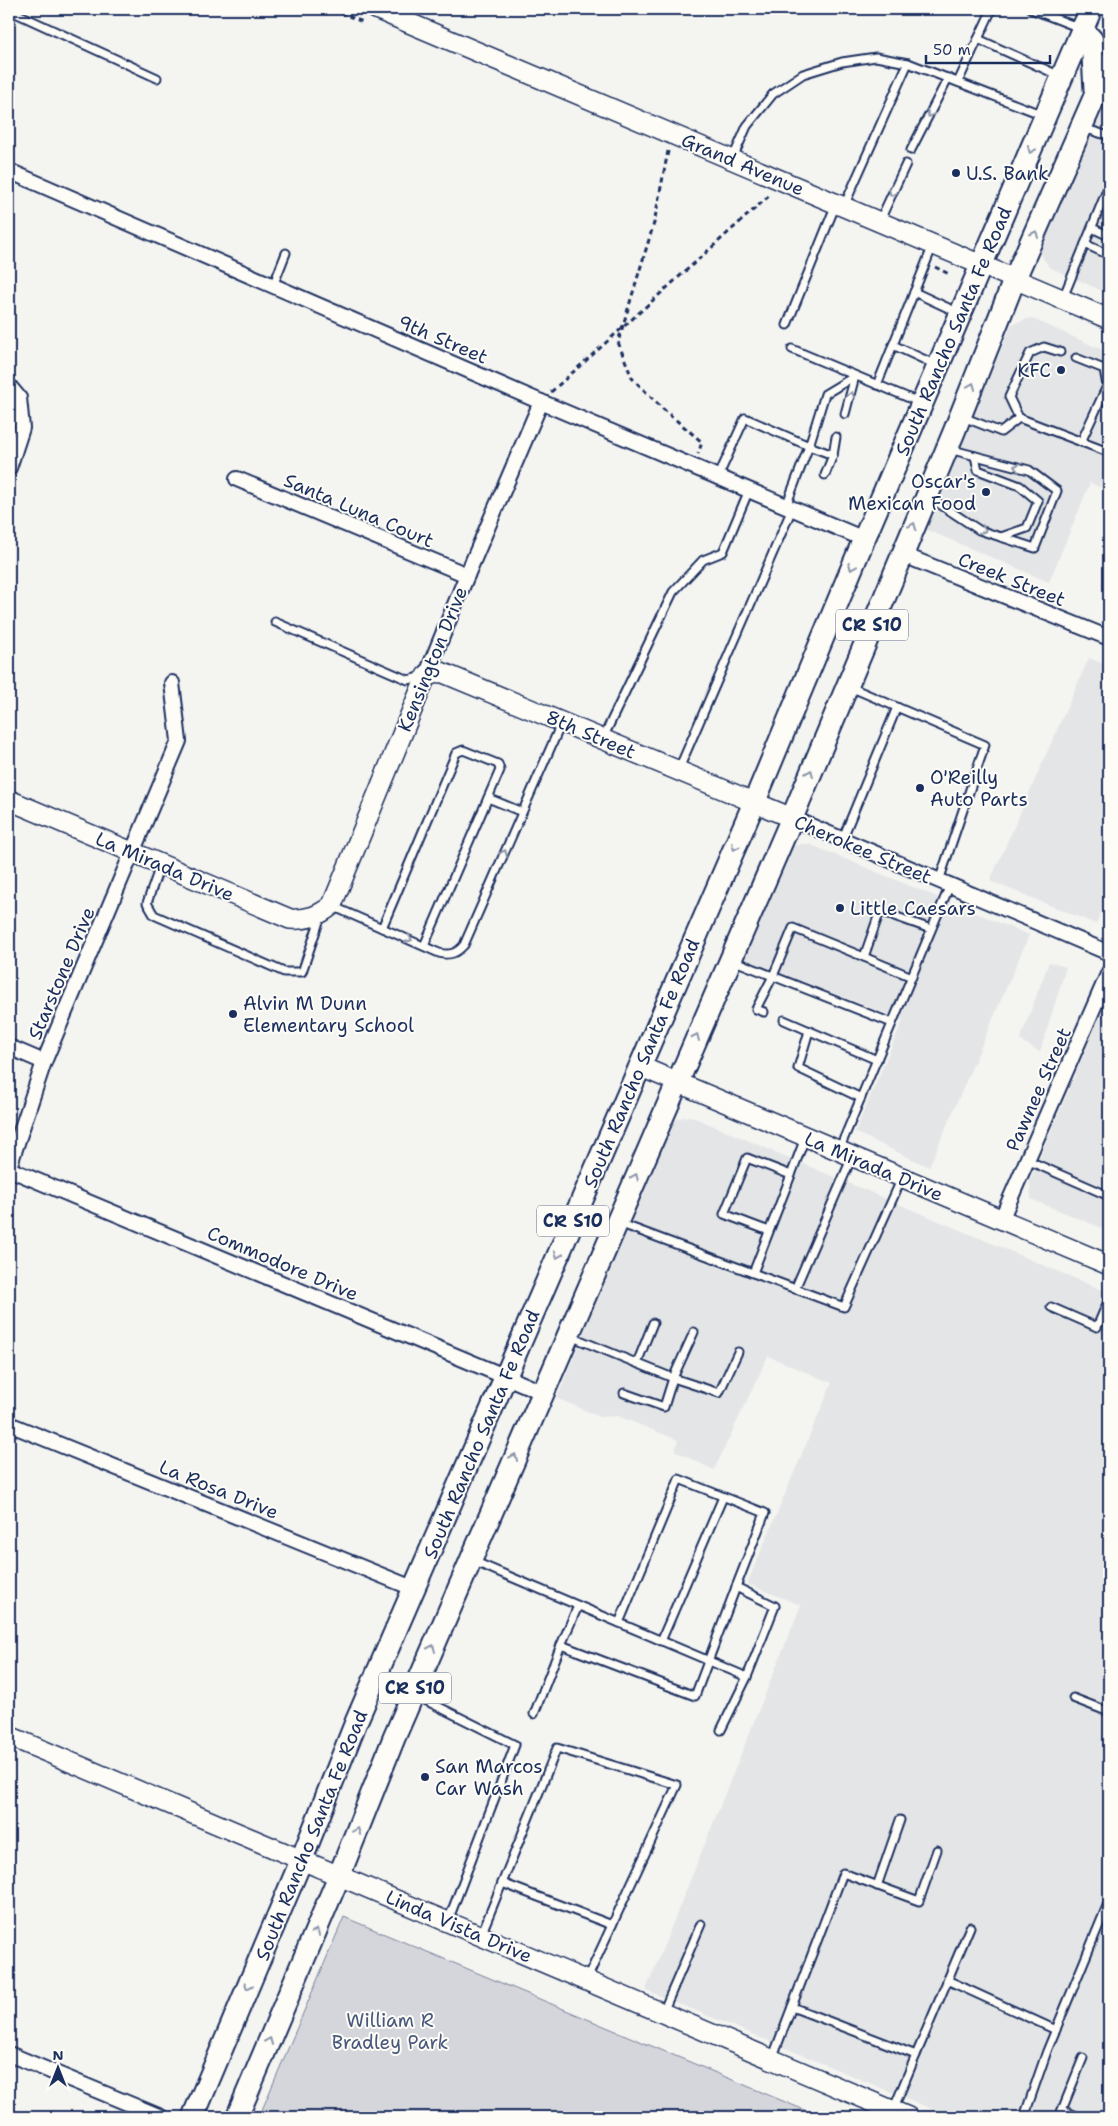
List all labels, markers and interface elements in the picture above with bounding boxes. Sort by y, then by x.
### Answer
scale bar [926,32,1049,64]
text: 50 m [933,40,971,60]
one-way arrow [925,109,936,118]
street label: Grand Avenue [678,127,808,202]
one-way arrow [1026,145,1037,154]
place label: U.S. Bank [966,161,1049,186]
marker: U.S. Bank [950,167,962,179]
one-way arrow [888,188,899,197]
street label: South Rancho Santa Fe Road [890,203,1017,460]
one-way arrow [1028,230,1039,239]
street label: 9th Street [394,309,492,370]
place label: KFC [1017,358,1051,383]
marker: KFC [1055,364,1067,376]
one-way arrow [966,382,976,391]
one-way arrow [845,390,856,399]
one-way arrow [1014,462,1022,472]
street label: Santa Luna Court [280,468,438,553]
place label: Oscar's Mexican Food [848,469,976,516]
marker: Oscar's Mexican Food [980,486,992,498]
one-way arrow [907,522,918,531]
one-way arrow [978,524,987,535]
street label: Creek Street [955,547,1069,612]
one-way arrow [848,562,859,571]
street label: Kensington Drive [392,583,473,736]
road number: CR S10 [836,610,908,640]
street label: 8th Street [542,704,639,765]
place label: O'Reilly Auto Parts [930,765,1028,812]
one-way arrow [804,769,815,778]
marker: O'Reilly Auto Parts [914,782,926,794]
street label: Cherokee Street [790,809,935,890]
street label: La Mirada Drive [92,826,238,907]
one-way arrow [730,842,741,851]
one-way arrow [498,849,509,858]
place label: Little Caesars [850,896,976,921]
marker: Little Caesars [834,902,846,914]
street label: Starstone Drive [22,903,101,1043]
one-way arrow [404,933,413,944]
street label: South Rancho Santa Fe Road [578,935,705,1192]
place label: Alvin M Dunn Elementary School [243,991,414,1038]
marker: Alvin M Dunn Elementary School [227,1008,239,1020]
street label: Pawnee Street [1000,1023,1077,1155]
one-way arrow [689,1033,700,1042]
street label: La Mirada Drive [801,1126,947,1207]
one-way arrow [629,1173,640,1182]
road number: CR S10 [537,1206,609,1236]
street label: Commodore Drive [204,1220,362,1307]
one-way arrow [554,1250,565,1259]
street label: South Rancho Santa Fe Road [418,1306,545,1563]
one-way arrow [508,1453,519,1462]
street label: La Rosa Drive [156,1454,282,1525]
one-way arrow [426,1644,437,1653]
road number: CR S10 [379,1672,451,1704]
street label: South Rancho Santa Fe Road [250,1706,373,1964]
place label: San Marcos Car Wash [435,1754,543,1801]
marker: San Marcos Car Wash [419,1771,431,1783]
one-way arrow [351,1827,361,1836]
street label: Linda Vista Drive [382,1884,536,1969]
one-way arrow [309,1928,320,1937]
one-way arrow [244,1981,255,1990]
park label: William R Bradley Park [332,2008,448,2055]
one-way arrow [263,2037,274,2046]
north arrow [32,2044,82,2094]
text: N [52,2046,64,2064]

